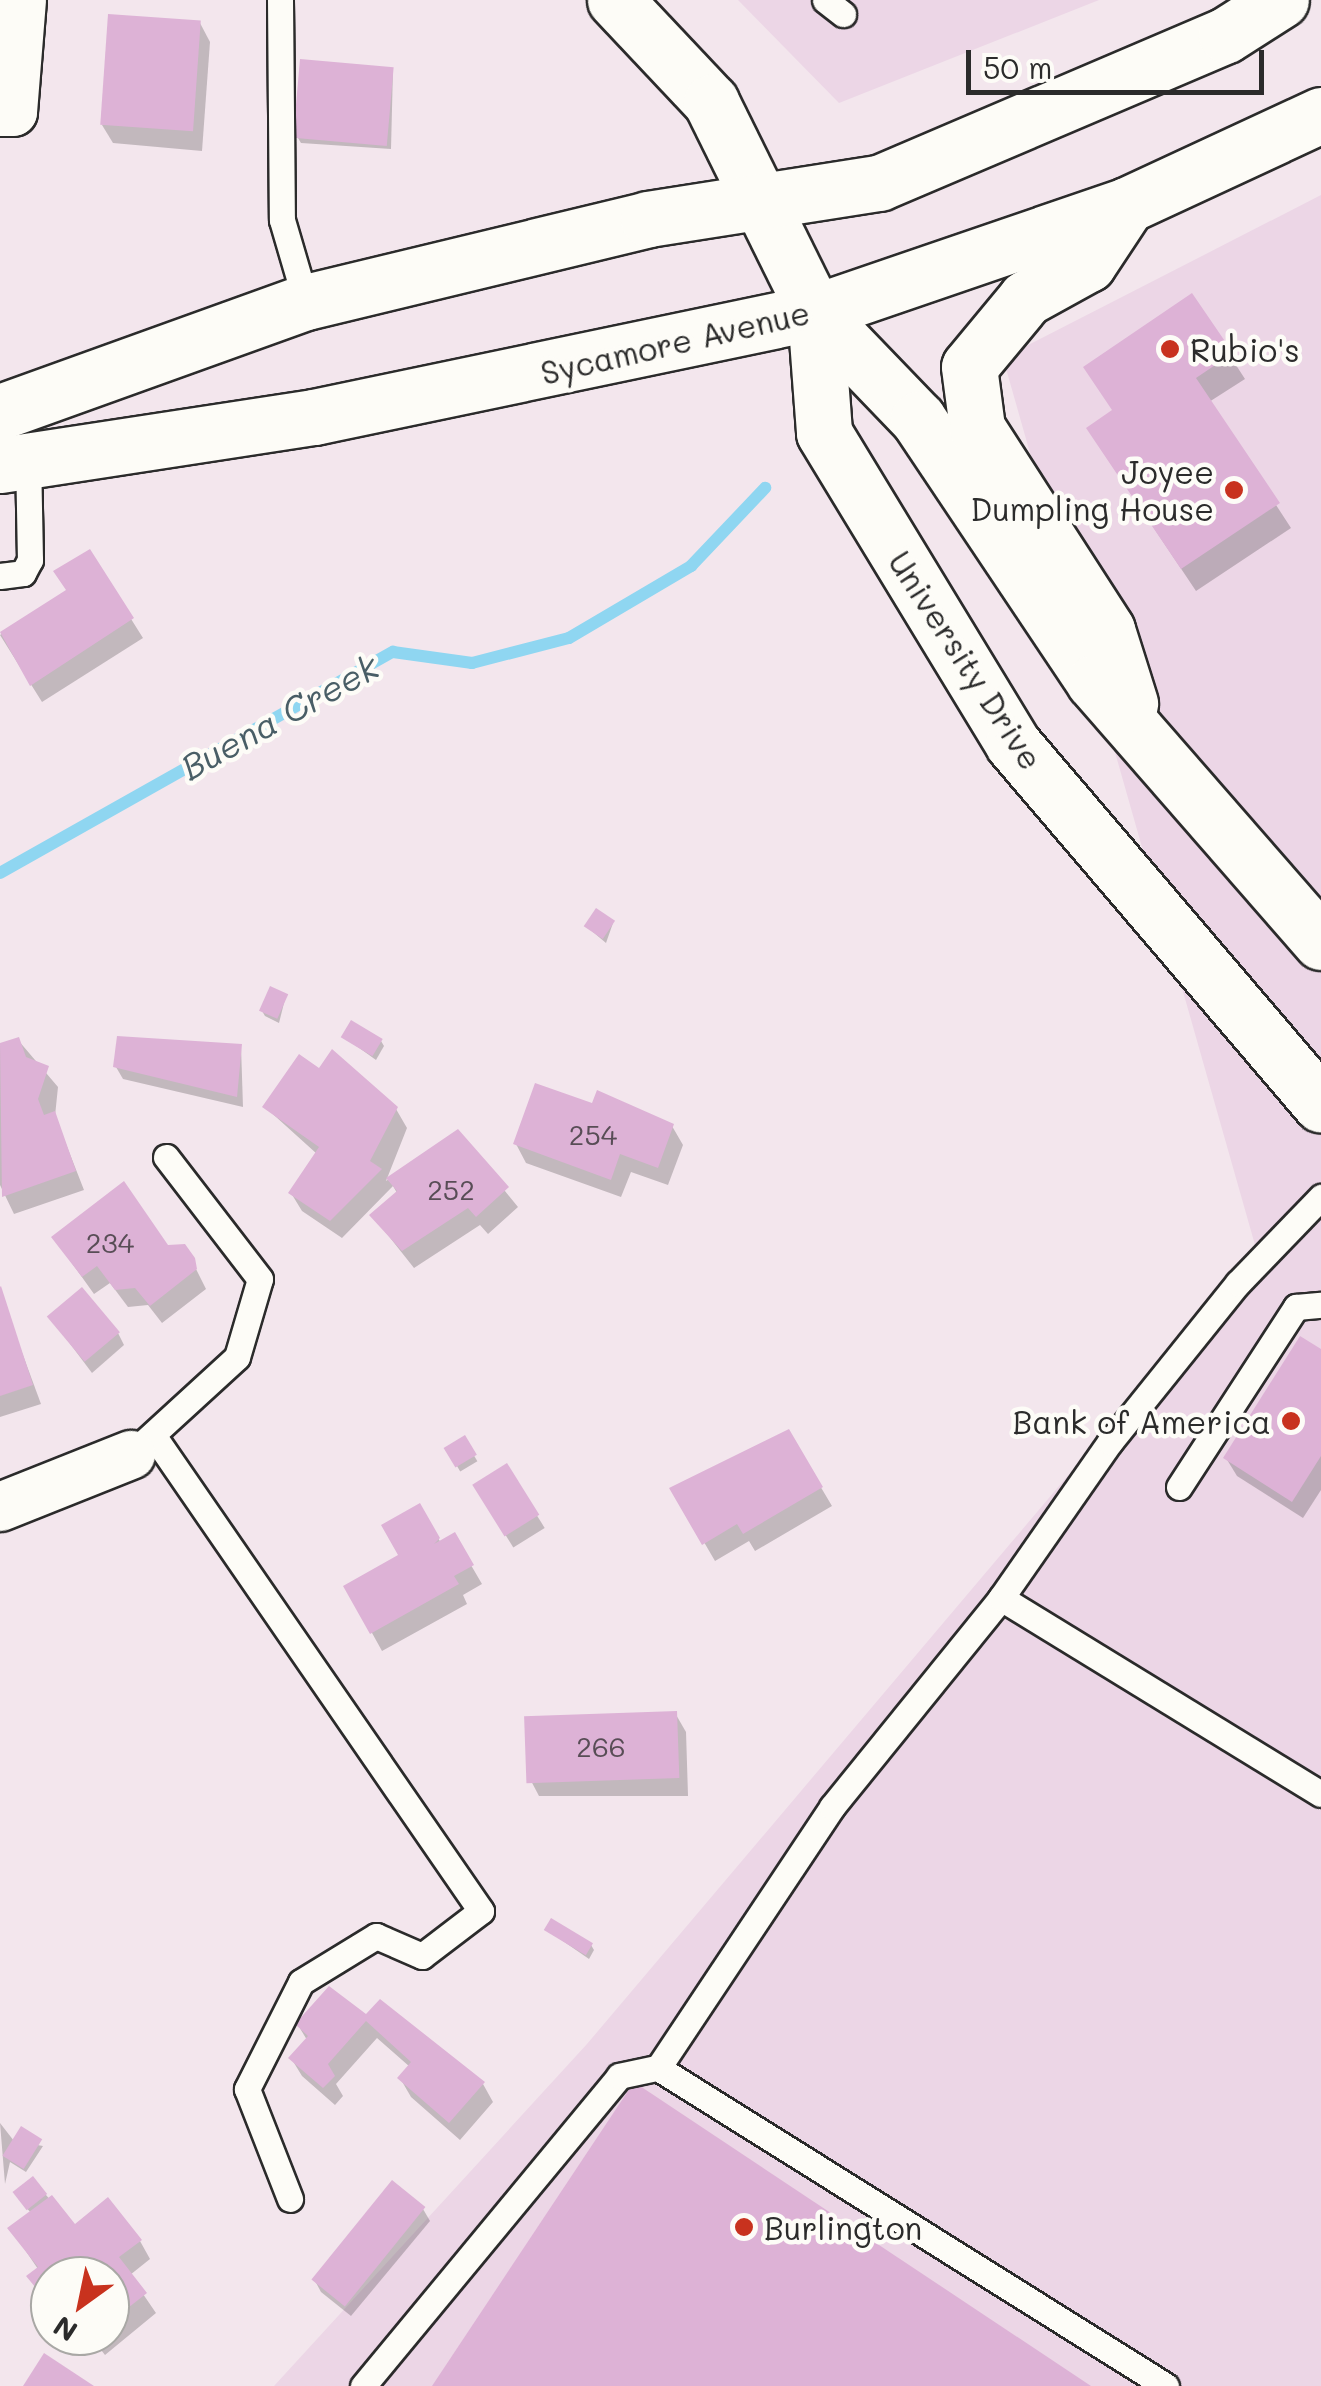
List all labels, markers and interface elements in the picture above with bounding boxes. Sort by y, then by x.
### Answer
scale bar [971,30,1268,92]
text: 50 m [983,47,1053,87]
street label: Sycamore Avenue [537,292,813,392]
place label: Rubio's [1190,330,1300,368]
marker: Rubio's [1159,338,1181,360]
place label: Joyee Dumpling House [970,453,1214,528]
marker: Joyee Dumpling House [1223,479,1245,501]
street label: University Drive [881,544,1051,776]
water label: Buena Creek [173,644,385,788]
house number: 254 [569,1117,617,1151]
house number: 252 [427,1172,475,1206]
house number: 234 [86,1225,134,1259]
place label: Bank of America [1013,1402,1271,1440]
marker: Bank of America [1280,1410,1302,1432]
house number: 266 [576,1729,626,1763]
place label: Burlington [764,2208,922,2246]
marker: Burlington [733,2216,755,2238]
north arrow [30,2256,130,2356]
text: N [46,2309,83,2350]

